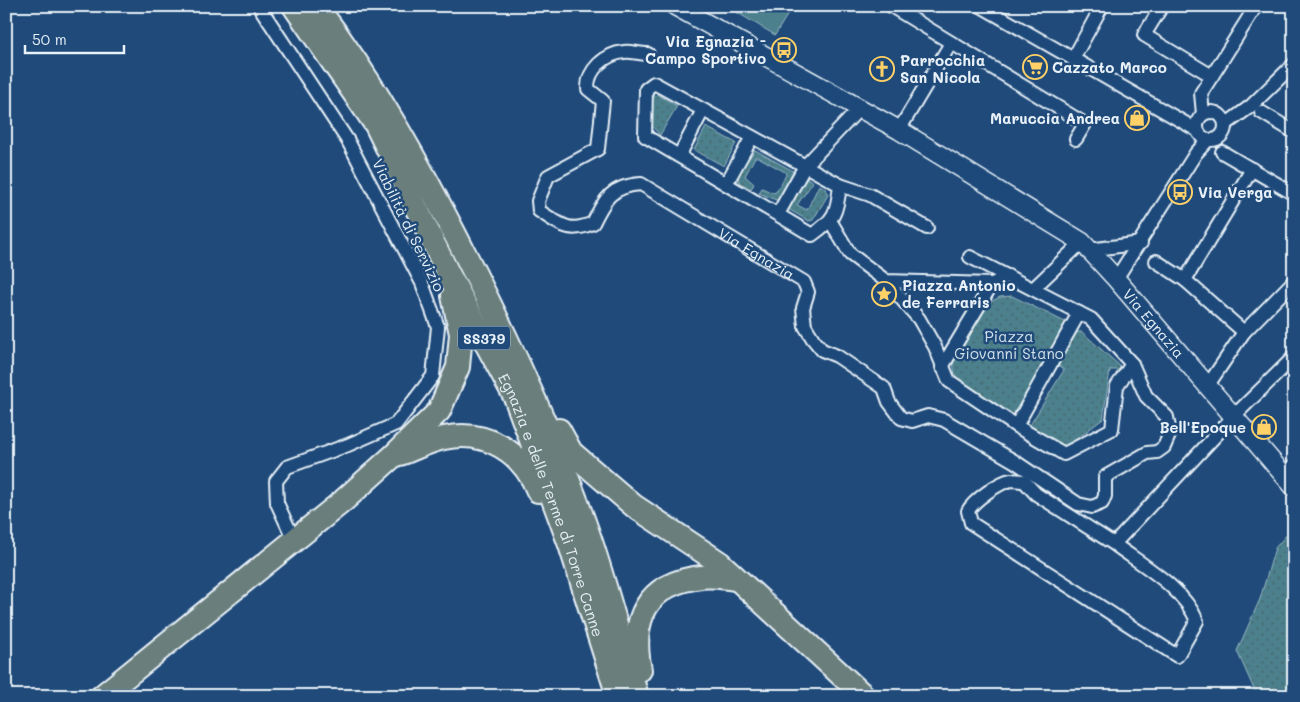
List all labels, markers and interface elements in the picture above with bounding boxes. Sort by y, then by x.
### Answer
scale bar [25,22,124,54]
text: 50 m [32,29,67,49]
place label: Via Egnazia - Campo Sportivo [645,31,766,68]
bus stop icon: Via Egnazia - Campo Sportivo [771,37,797,63]
place label: Parrocchia San Nicola [900,50,985,87]
supermarket icon: Cazzato Marco [1022,54,1048,80]
church icon: Parrocchia San Nicola [869,56,895,82]
place label: Cazzato Marco [1052,57,1167,77]
shop icon: Maruccia Andrea [1124,105,1150,131]
place label: Maruccia Andrea [990,108,1120,128]
street label: Viabilità di Servizio [368,155,450,295]
bus stop icon: Via Verga [1167,179,1193,205]
place label: Via Verga [1198,182,1272,202]
street label: Via Egnazia [715,223,798,284]
place label: Piazza Antonio de Ferraris [902,275,1016,312]
place icon: Piazza Antonio de Ferraris [871,281,897,307]
street label: Via Egnazia [1118,284,1189,362]
road number: SS379 [458,326,510,349]
park label: Piazza Giovanni Stano [954,326,1064,363]
street label: Egnazia e delle Terme di Torre Canne [494,370,609,639]
shop icon: Bell'Epoque [1251,414,1277,440]
place label: Bell'Epoque [1159,417,1246,437]

